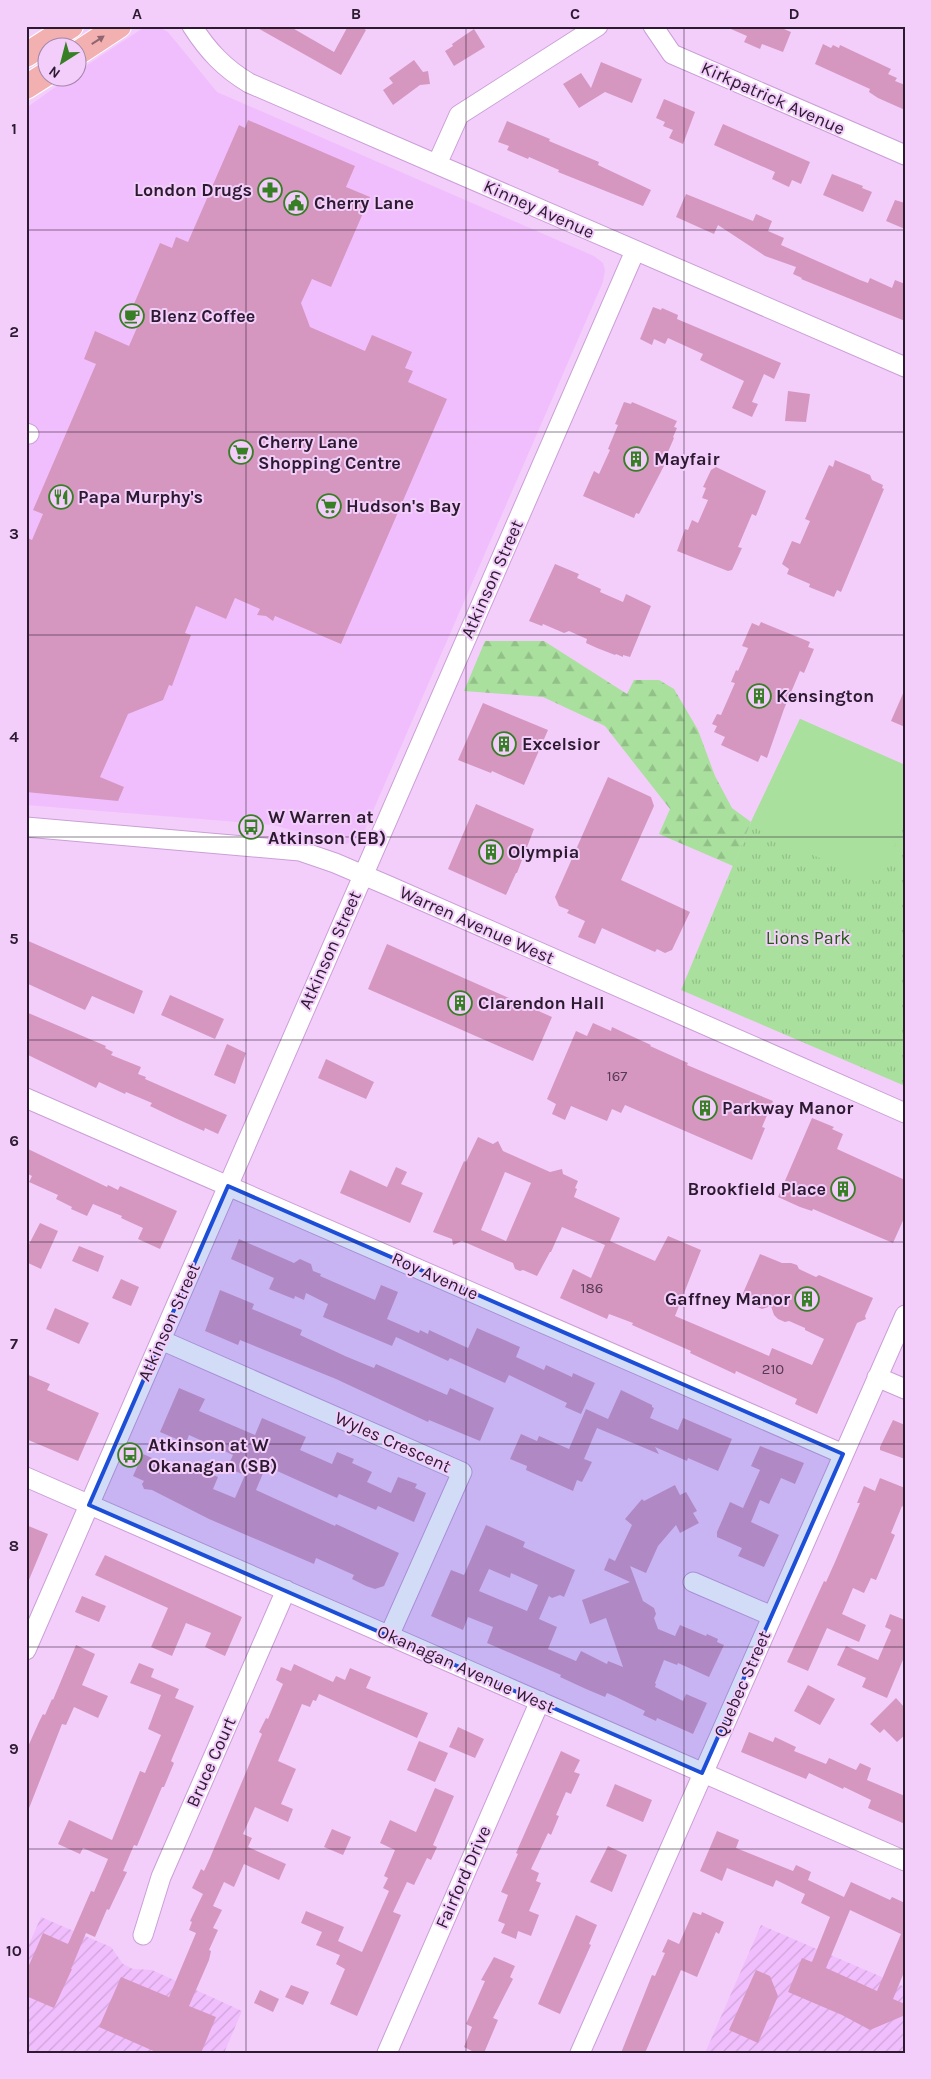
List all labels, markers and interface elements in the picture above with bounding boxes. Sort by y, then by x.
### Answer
text: A [132,4,142,23]
text: B [351,4,361,23]
text: C [570,4,580,23]
text: D [789,4,800,23]
one-way arrow [92,35,105,45]
north arrow [38,38,88,88]
street label: Kirkpatrick Avenue [698,56,848,140]
text: N [46,62,64,82]
text: 1 [11,119,17,138]
street label: Kinney Avenue [480,175,598,243]
pharmacy icon: London Drugs [257,177,283,203]
place label: London Drugs [134,179,252,201]
public building icon: Cherry Lane [283,190,309,216]
place label: Cherry Lane [314,192,414,214]
cafe icon: Blenz Coffee [119,303,145,329]
place label: Blenz Coffee [150,305,255,327]
text: 2 [9,322,19,341]
place label: Cherry Lane Shopping Centre [258,431,401,474]
supermarket icon: Cherry Lane Shopping Centre [228,439,254,465]
building icon: Mayfair [623,446,649,472]
place label: Mayfair [654,448,719,470]
restaurant icon: Papa Murphy's [48,484,74,510]
place label: Papa Murphy's [78,486,203,508]
supermarket icon: Hudson's Bay [316,493,342,519]
place label: Hudson's Bay [346,495,460,517]
street label: Atkinson Street [456,516,528,642]
text: 3 [9,524,19,543]
building icon: Kensington [746,683,772,709]
place label: Kensington [776,685,874,707]
text: 4 [9,727,19,746]
building icon: Excelsior [491,731,517,757]
place label: Excelsior [522,733,600,755]
place label: W Warren at Atkinson (EB) [268,806,386,849]
bus stop icon: W Warren at Atkinson (EB) [238,814,264,840]
building icon: Olympia [478,839,504,865]
place label: Olympia [508,841,579,863]
street label: Warren Avenue West [396,881,558,969]
street label: Atkinson Street [294,887,366,1013]
park label: Lions Park [766,927,850,949]
text: 5 [9,929,19,948]
building icon: Clarendon Hall [447,990,473,1016]
place label: Clarendon Hall [478,992,604,1014]
house number: 167 [607,1067,627,1085]
building icon: Parkway Manor [692,1095,718,1121]
place label: Parkway Manor [722,1097,853,1119]
text: 6 [9,1131,19,1150]
building icon: Brookfield Place [830,1176,856,1202]
place label: Brookfield Place [688,1178,826,1200]
street label: Roy Avenue [388,1247,482,1305]
street label: Atkinson Street [133,1259,205,1385]
house number: 186 [581,1279,603,1297]
building icon: Gaffney Manor [794,1286,820,1312]
place label: Gaffney Manor [665,1288,790,1310]
text: 7 [10,1334,18,1353]
house number: 210 [762,1360,784,1378]
street label: Wyles Crescent [331,1407,455,1478]
place label: Atkinson at W Okanagan (SB) [148,1434,278,1477]
bus stop icon: Atkinson at W Okanagan (SB) [117,1442,143,1468]
text: 8 [9,1536,19,1555]
street label: Okanagan Avenue West [374,1620,558,1718]
street label: Quebec Street [709,1627,775,1741]
street label: Bruce Court [181,1713,241,1811]
text: 9 [9,1739,19,1758]
street label: Fairford Drive [431,1822,495,1932]
text: 10 [6,1941,22,1960]

